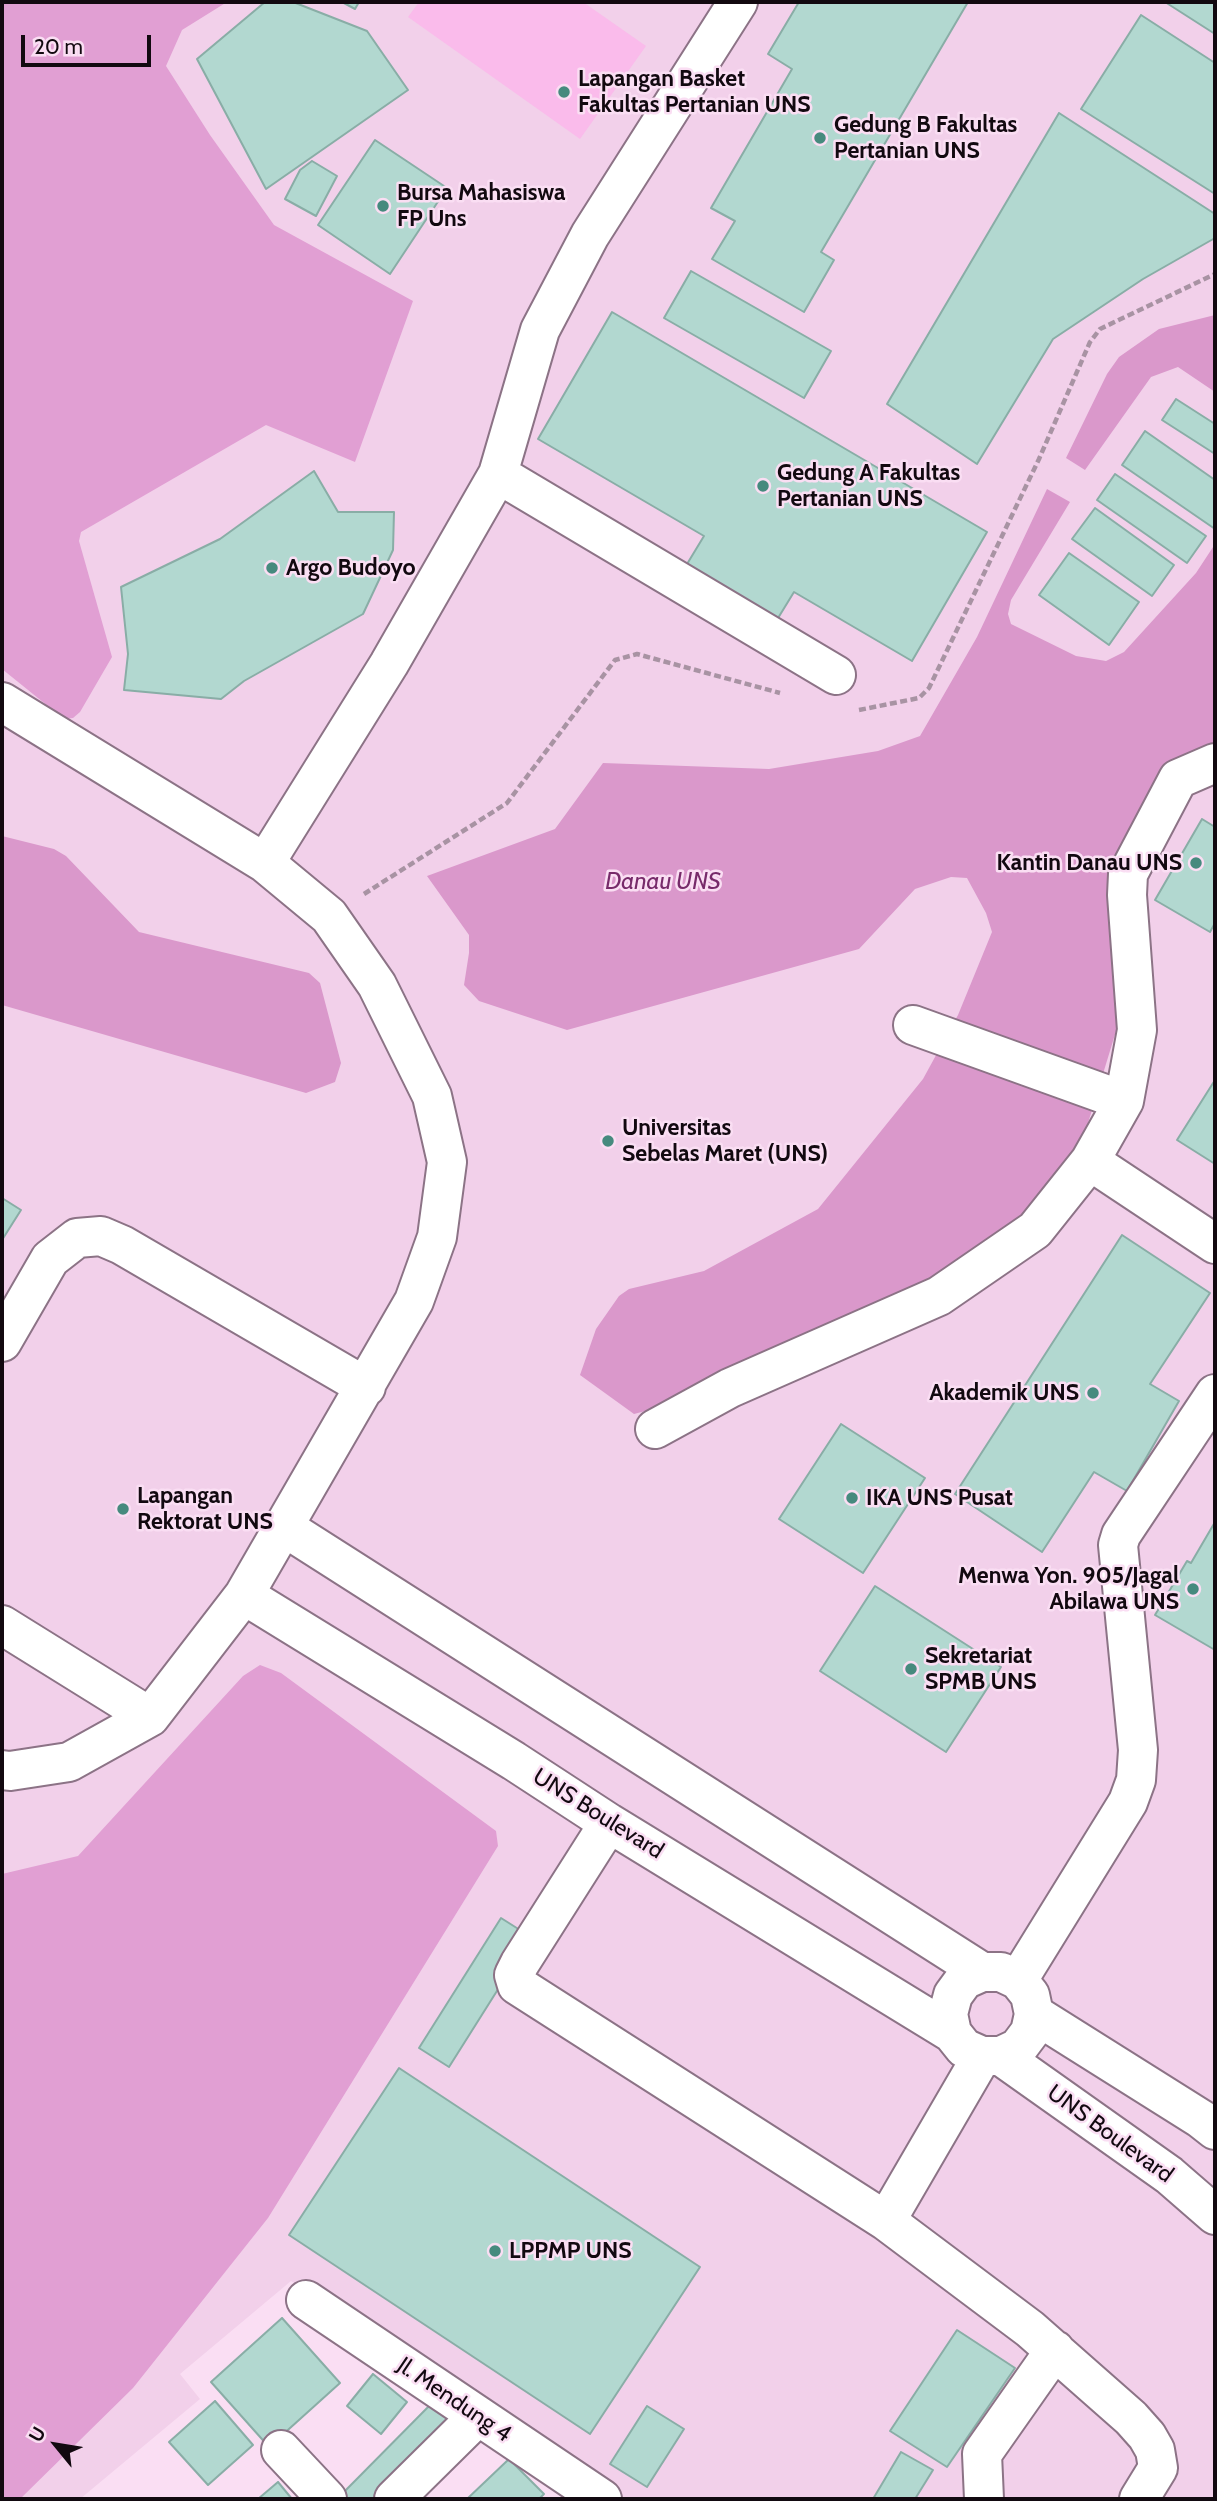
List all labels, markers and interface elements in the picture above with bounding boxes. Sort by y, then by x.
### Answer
scale bar [24,21,154,65]
text: 20 m [34,34,83,59]
place label: Lapangan Basket Fakultas Pertanian UNS [578,65,811,119]
marker: Lapangan Basket Fakultas Pertanian UNS [556,84,572,100]
place label: Gedung B Fakultas Pertanian UNS [834,111,1017,165]
marker: Gedung B Fakultas Pertanian UNS [812,130,828,146]
place label: Bursa Mahasiswa FP Uns [397,179,566,233]
marker: Bursa Mahasiswa FP Uns [375,198,391,214]
place label: Gedung A Fakultas Pertanian UNS [777,459,960,513]
marker: Gedung A Fakultas Pertanian UNS [755,478,771,494]
place label: Argo Budoyo [286,554,416,582]
marker: Argo Budoyo [264,560,280,576]
place label: Kantin Danau UNS [997,849,1182,877]
marker: Kantin Danau UNS [1188,855,1204,871]
water label: Danau UNS [605,868,721,896]
place label: Universitas Sebelas Maret (UNS) [622,1114,828,1168]
marker: Universitas Sebelas Maret (UNS) [600,1133,616,1149]
place label: Akademik UNS [929,1379,1079,1407]
marker: Akademik UNS [1085,1385,1101,1401]
place label: Lapangan Rektorat UNS [137,1482,273,1536]
place label: IKA UNS Pusat [866,1484,1013,1512]
marker: IKA UNS Pusat [844,1490,860,1506]
marker: Lapangan Rektorat UNS [115,1501,131,1517]
place label: Menwa Yon. 905/Jagal Abilawa UNS [958,1562,1179,1616]
marker: Menwa Yon. 905/Jagal Abilawa UNS [1185,1581,1201,1597]
place label: Sekretariat SPMB UNS [925,1642,1037,1696]
marker: Sekretariat SPMB UNS [903,1661,919,1677]
street label: UNS Boulevard [528,1763,668,1865]
street label: UNS Boulevard [1042,2079,1178,2189]
place label: LPPMP UNS [509,2237,632,2265]
marker: LPPMP UNS [487,2243,503,2259]
street label: Jl. Mendung 4 [392,2352,516,2448]
north arrow [21,2410,91,2480]
text: U [24,2423,51,2446]

